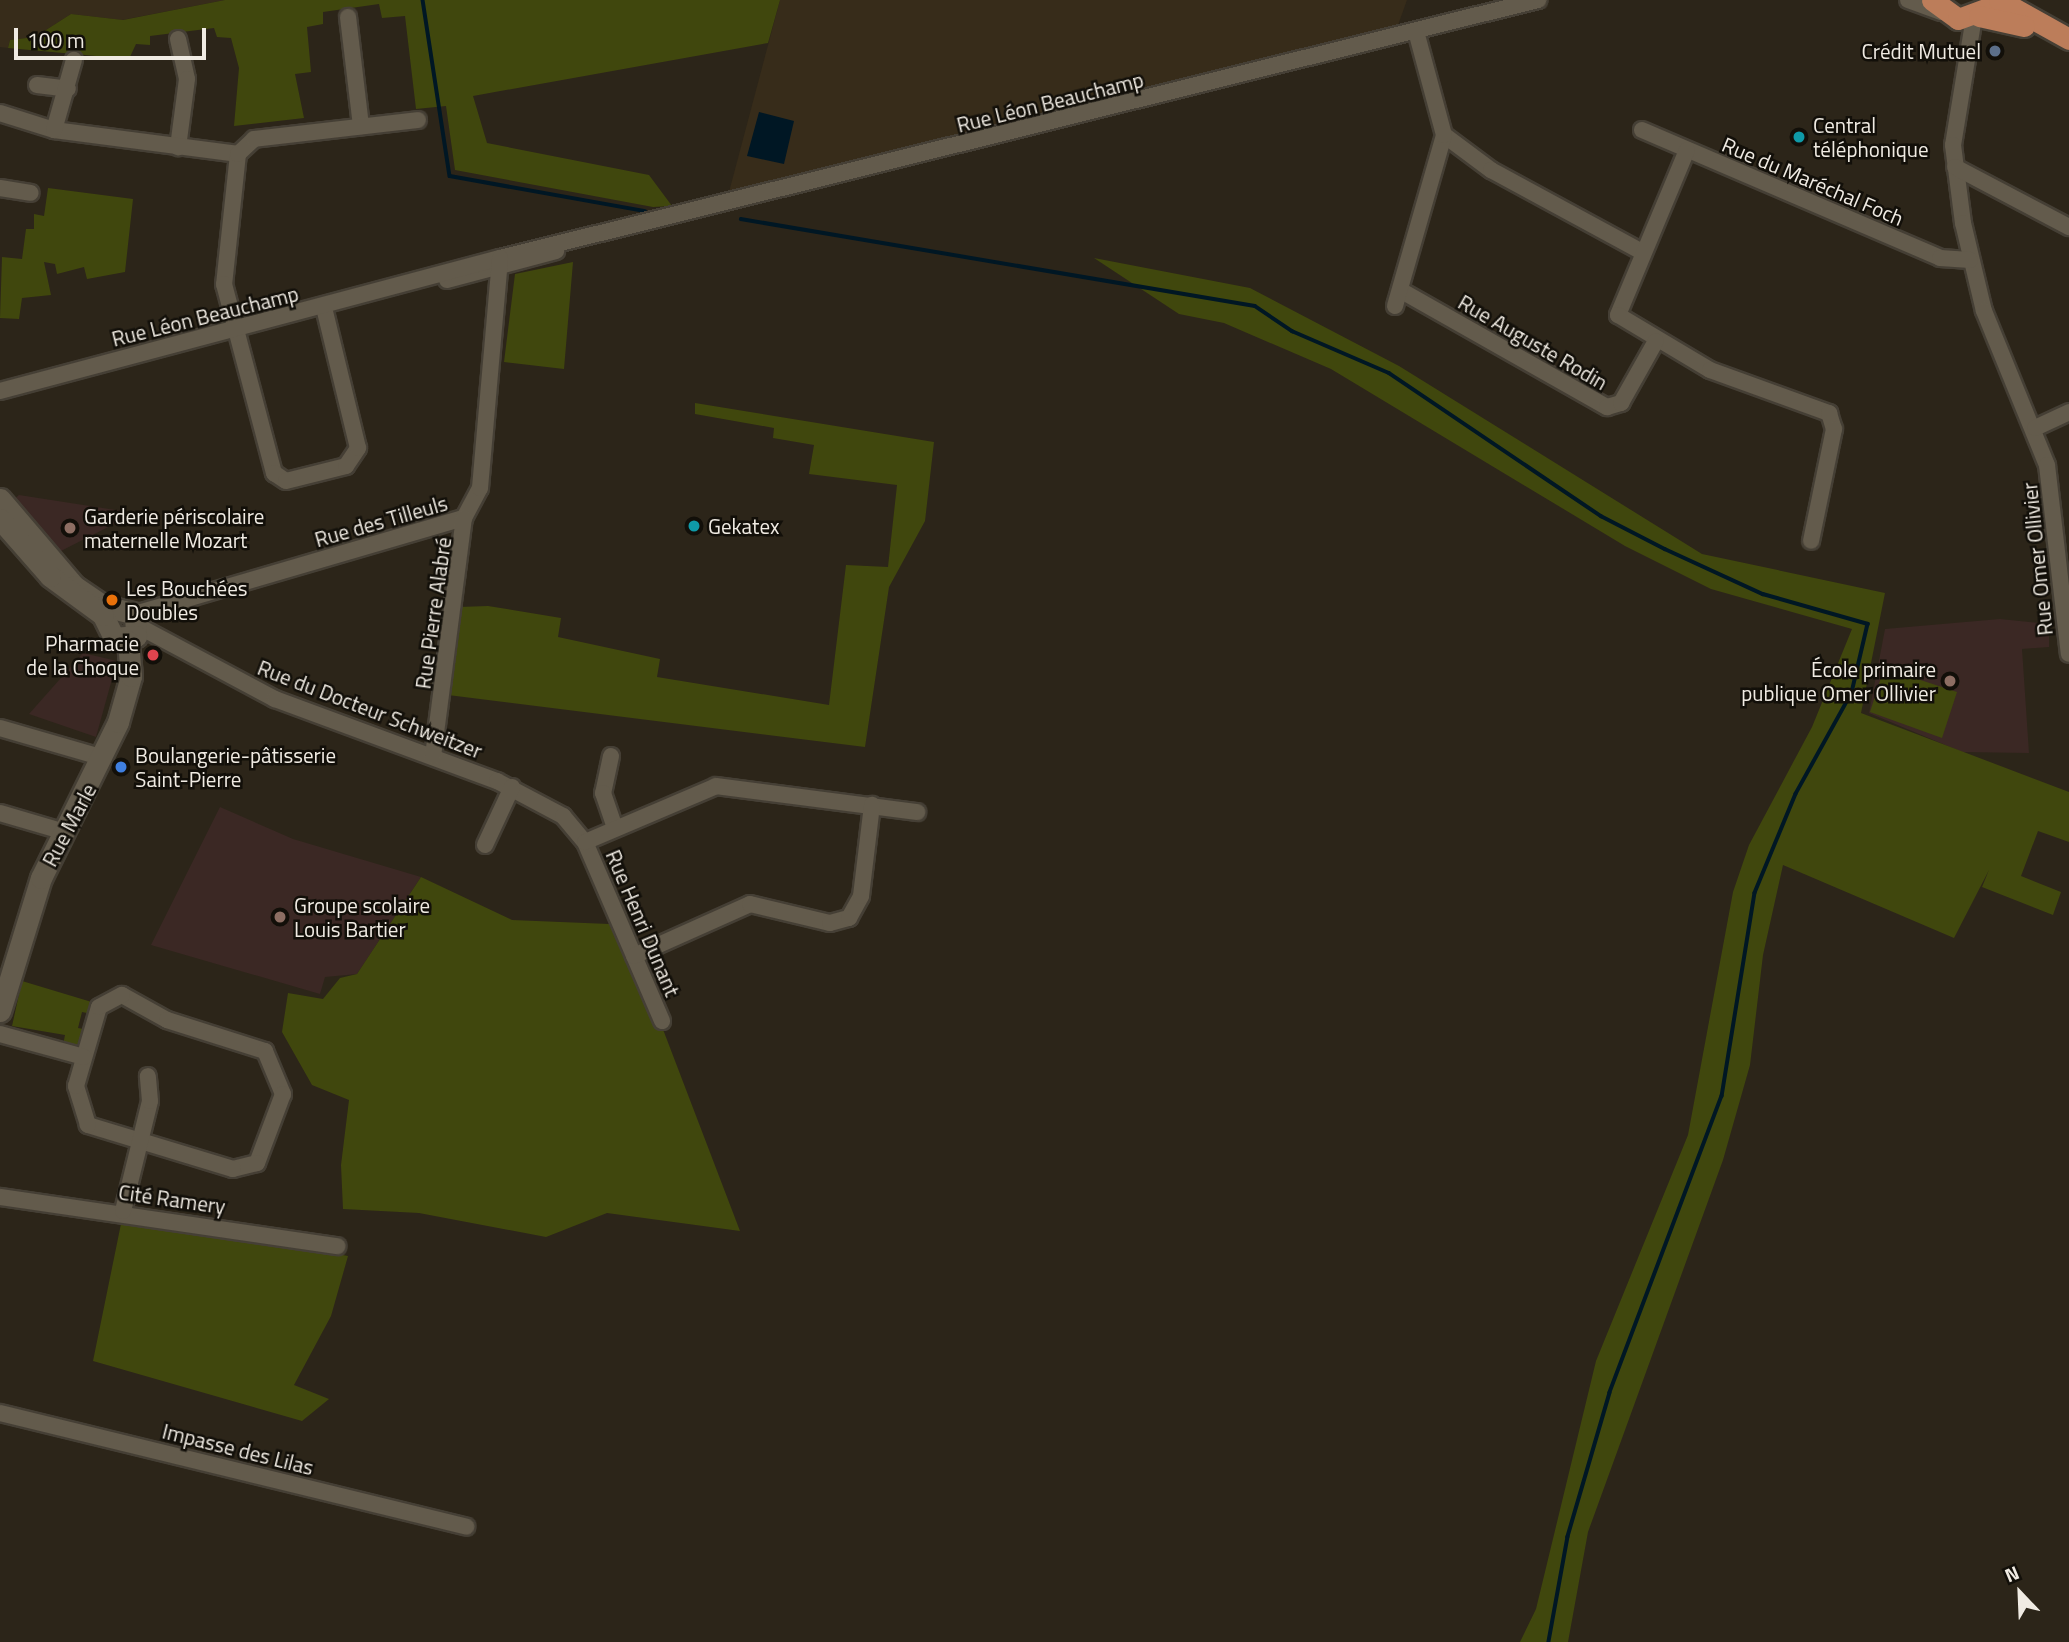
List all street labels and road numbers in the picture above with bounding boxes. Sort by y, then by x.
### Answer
street label: Rue Léon Beauchamp [954,67,1146,137]
street label: Rue du Maréchal Foch [1719,131,1907,231]
street label: Rue Léon Beauchamp [109,281,301,351]
street label: Rue Auguste Rodin [1454,289,1612,395]
street label: Rue Omer Ollivier [2016,481,2058,637]
street label: Rue des Tilleuls [312,490,450,552]
street label: Rue Pierre Alabré [410,535,456,691]
street label: Rue du Docteur Schweitzer [254,655,486,763]
street label: Rue Marle [37,779,101,871]
street label: Rue Henri Dunant [601,846,685,1000]
street label: Cité Ramery [117,1179,227,1219]
street label: Impasse des Lilas [160,1418,316,1480]

